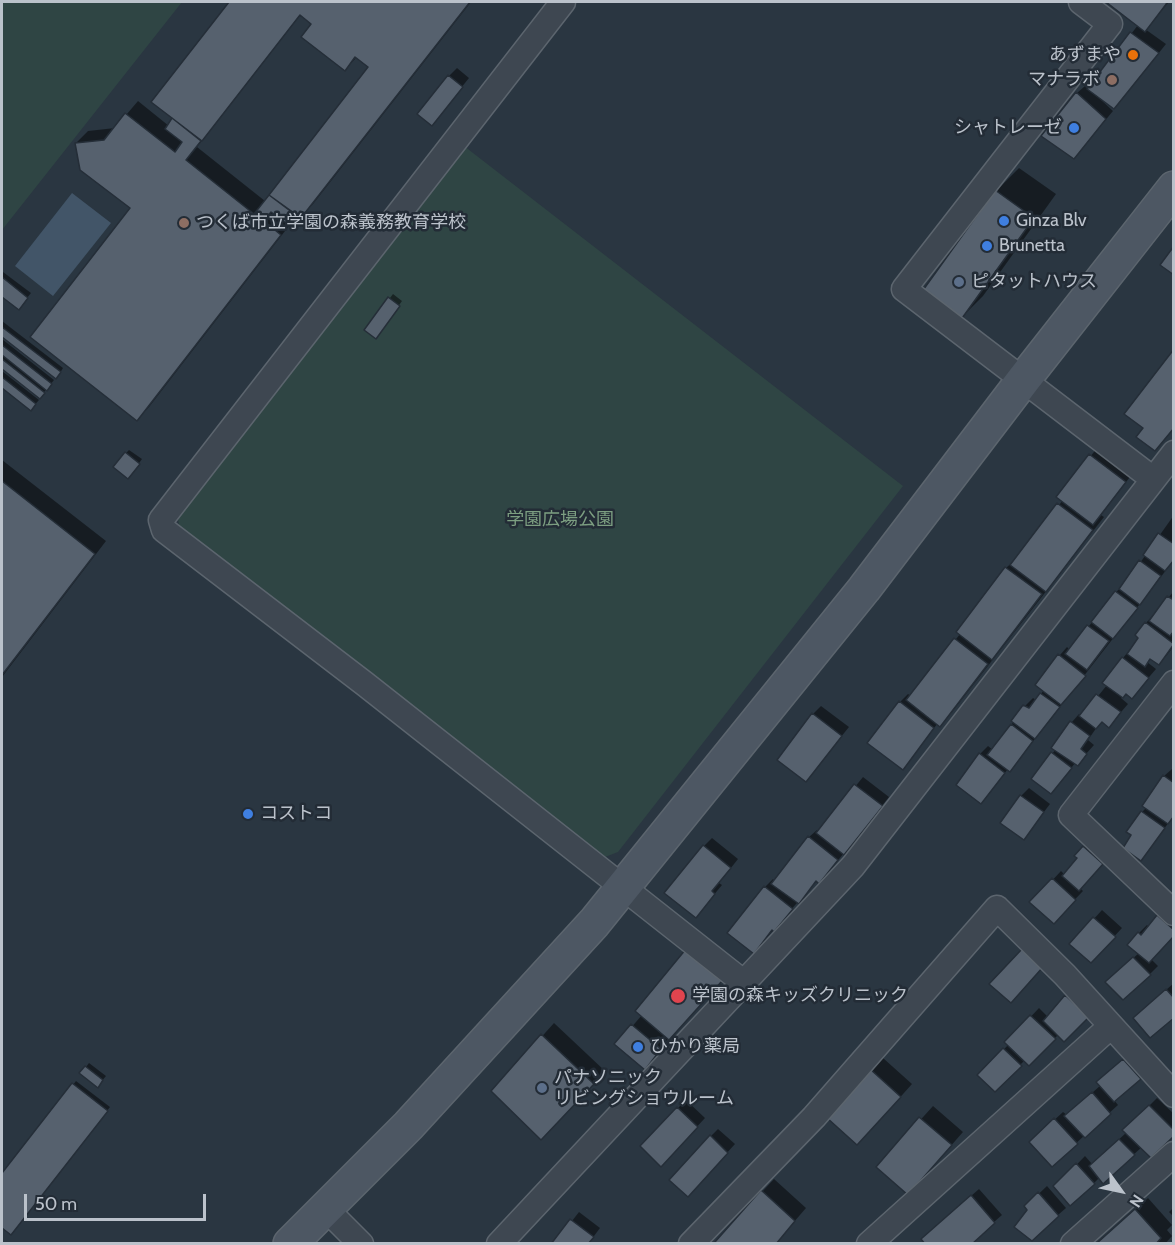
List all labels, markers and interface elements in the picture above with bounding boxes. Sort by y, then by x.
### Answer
place label: あずまや [1049,44,1121,66]
marker: あずまや [1126,48,1140,62]
place label: マナラボ [1028,69,1100,91]
marker: マナラボ [1105,73,1119,87]
place label: シャトレーゼ [954,117,1062,139]
marker: シャトレーゼ [1067,121,1081,135]
place label: Ginza Blv [1016,210,1087,232]
place label: つくば市立学園の森義務教育学校 [196,212,466,234]
marker: Ginza Blv [997,214,1011,228]
marker: つくば市立学園の森義務教育学校 [177,216,191,230]
place label: Brunetta [999,235,1065,257]
marker: Brunetta [980,239,994,253]
place label: ピタットハウス [971,271,1097,293]
marker: ピタットハウス [952,275,966,289]
park label: 学園広場公園 [506,509,614,531]
place label: コストコ [260,803,332,825]
marker: コストコ [241,807,255,821]
place label: 学園の森キッズクリニック [692,985,908,1007]
marker: 学園の森キッズクリニック [669,987,687,1005]
place label: ひかり薬局 [650,1036,740,1058]
marker: ひかり薬局 [631,1040,645,1054]
place label: パナソニック リビングショウルーム [554,1067,734,1110]
marker: パナソニック リビングショウルーム [535,1081,549,1095]
north arrow [1091,1161,1151,1221]
scale bar [27,1182,208,1220]
text: N [1125,1191,1148,1211]
text: 50 m [35,1193,77,1215]

